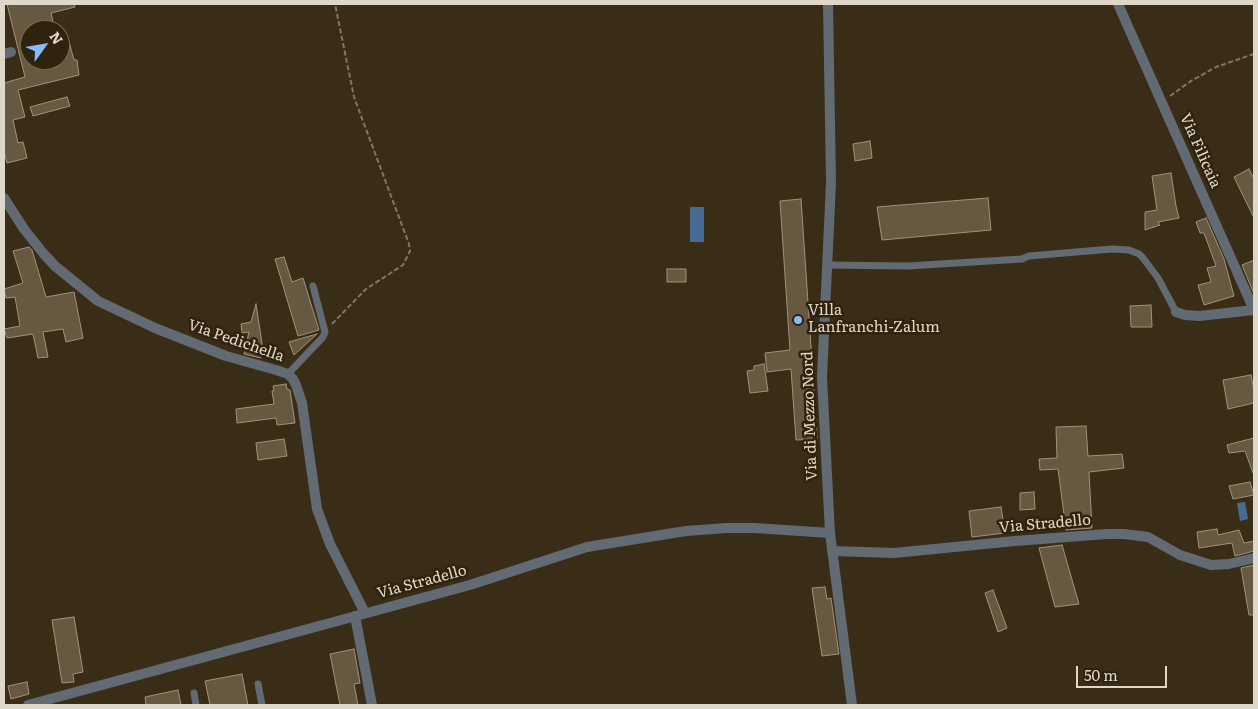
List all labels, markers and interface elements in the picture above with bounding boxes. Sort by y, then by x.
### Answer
north arrow [20,20,70,70]
text: N [45,27,68,48]
street label: Via Filicaia [1176,111,1224,191]
place label: Villa Lanfranchi-Zalum [808,302,940,337]
marker: Villa Lanfranchi-Zalum [792,314,804,326]
street label: Via Pedichella [185,316,287,366]
street label: Via di Mezzo Nord [799,351,821,481]
street label: Via Stradello [998,511,1092,537]
street label: Via Stradello [375,561,469,603]
scale bar [1078,656,1169,688]
text: 50 m [1084,663,1118,686]

